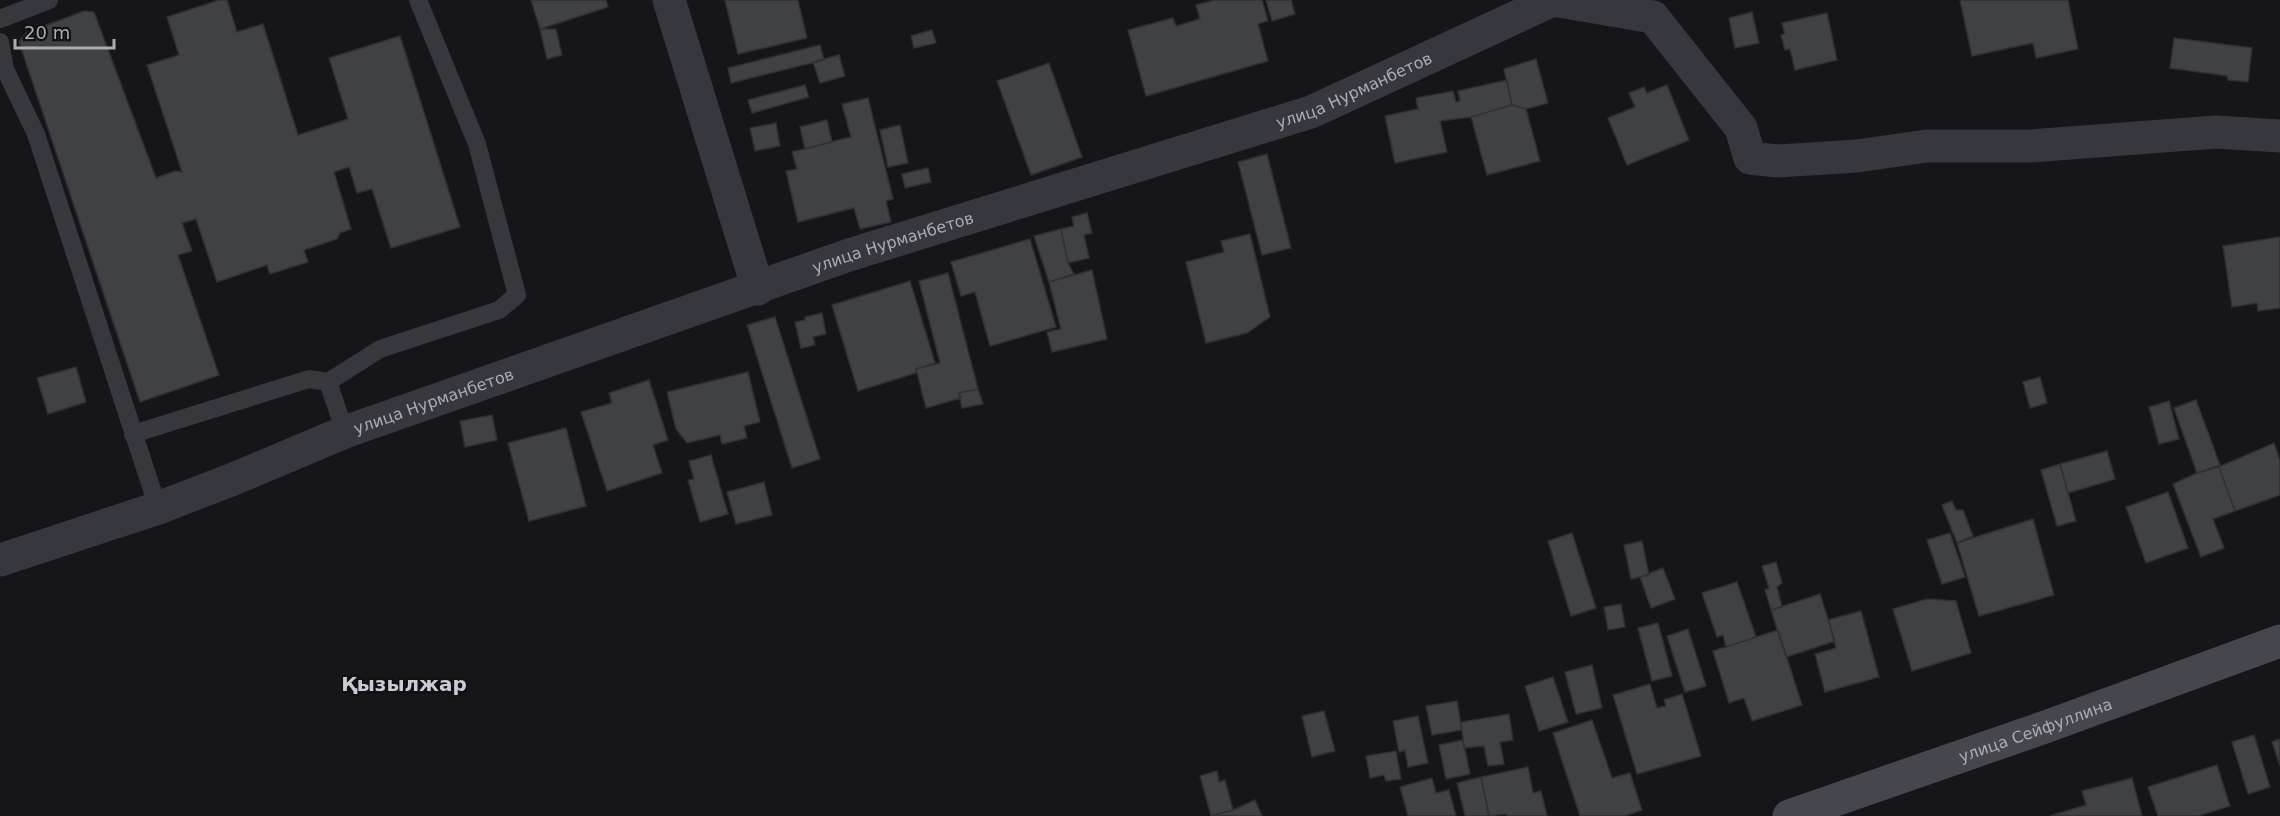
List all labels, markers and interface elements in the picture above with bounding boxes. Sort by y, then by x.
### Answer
scale bar [15,12,114,50]
text: 20 m [24,22,70,43]
street label: улица Нурманбетов [1274,48,1435,132]
street label: улица Нурманбетов [810,208,976,277]
street label: улица Нурманбетов [351,365,516,438]
district label: Қызылжар [341,672,467,696]
street label: улица Сейфуллина [1956,694,2115,766]

